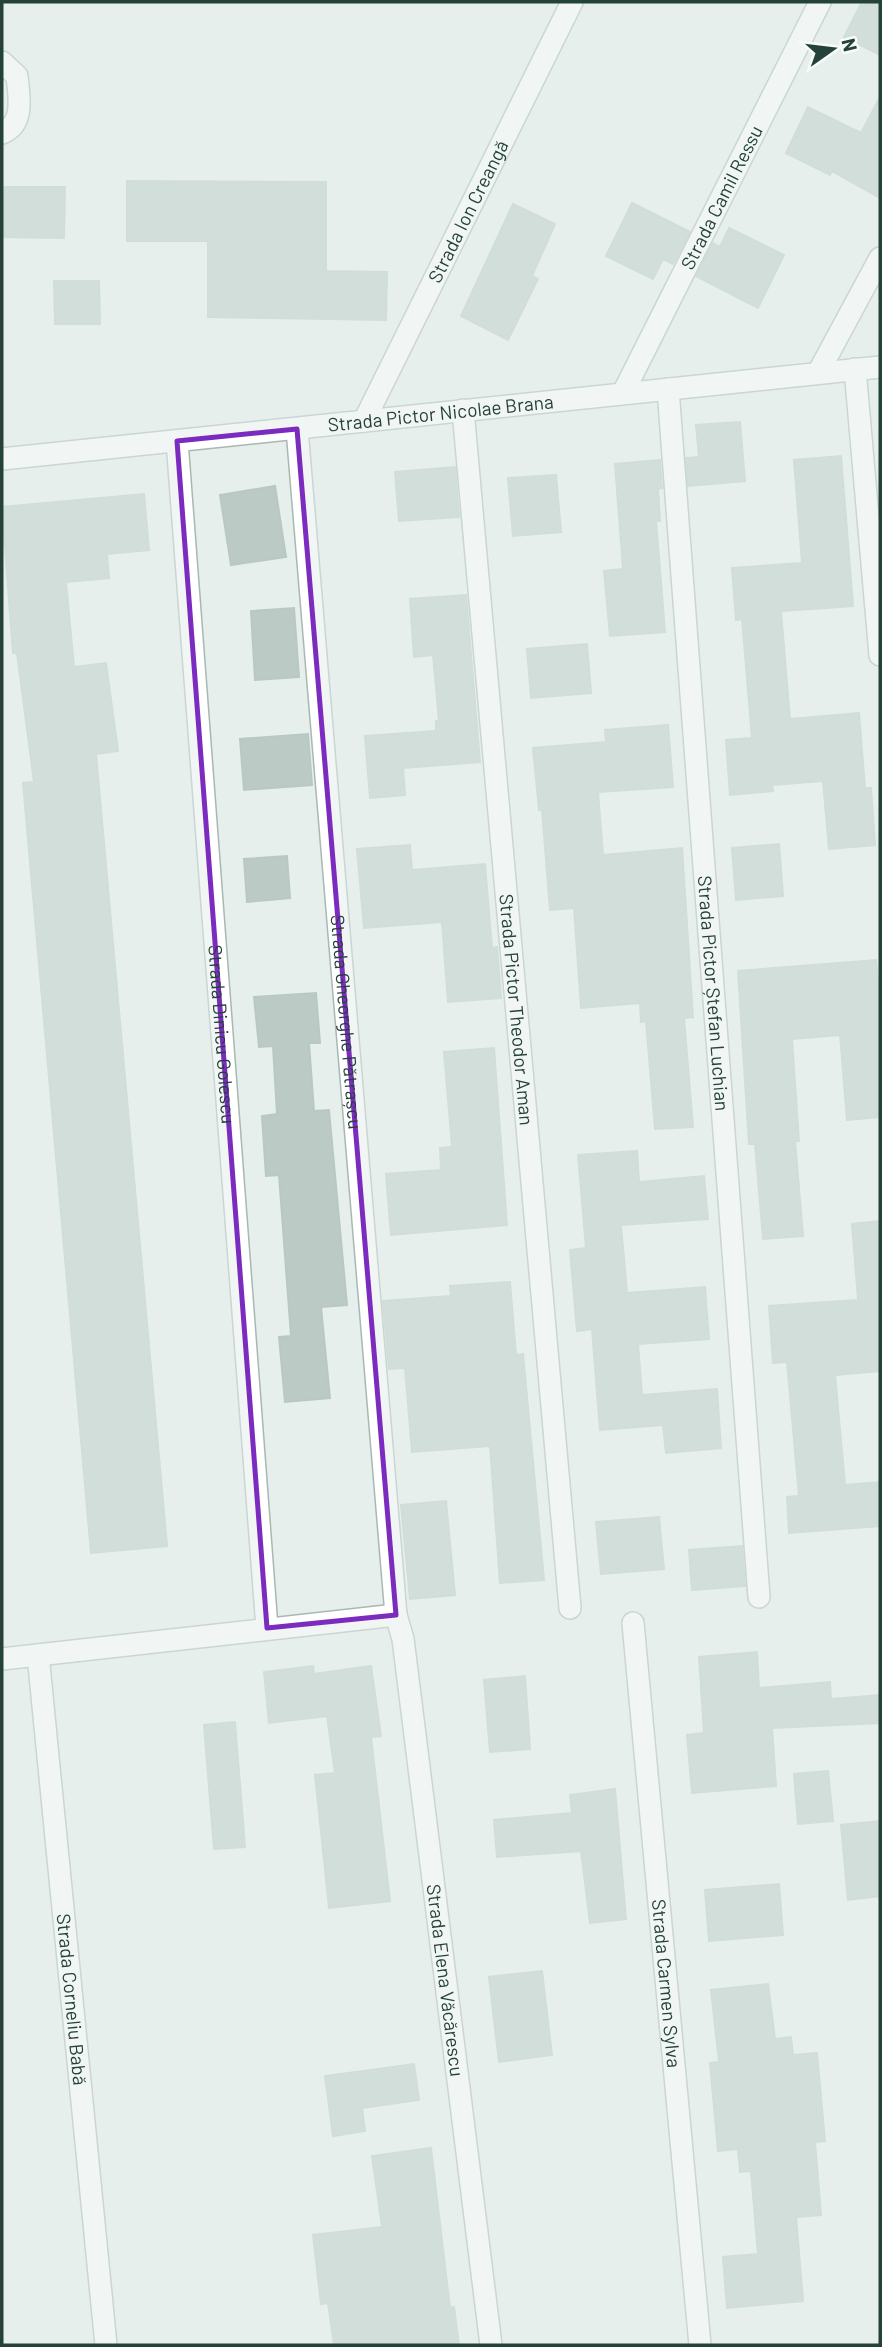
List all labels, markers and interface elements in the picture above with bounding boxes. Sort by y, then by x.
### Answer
north arrow [798,14,868,84]
text: N [837,36,863,54]
street label: Strada Camil Ressu [675,121,767,273]
street label: Strada Ion Creangă [423,136,513,286]
street label: Strada Pictor Nicolae Brana [327,389,554,436]
street label: Strada Pictor Ștefan Luchian [694,875,734,1112]
street label: Strada Pictor Theodor Aman [495,893,539,1126]
street label: Strada Gheorghe Pătrașcu [327,914,367,1130]
street label: Strada Dinicu Golescu [204,944,241,1125]
street label: Strada Elena Văcărescu [423,1883,469,2078]
street label: Strada Carmen Sylva [648,1898,686,2069]
street label: Strada Corneliu Babă [53,1912,92,2086]

